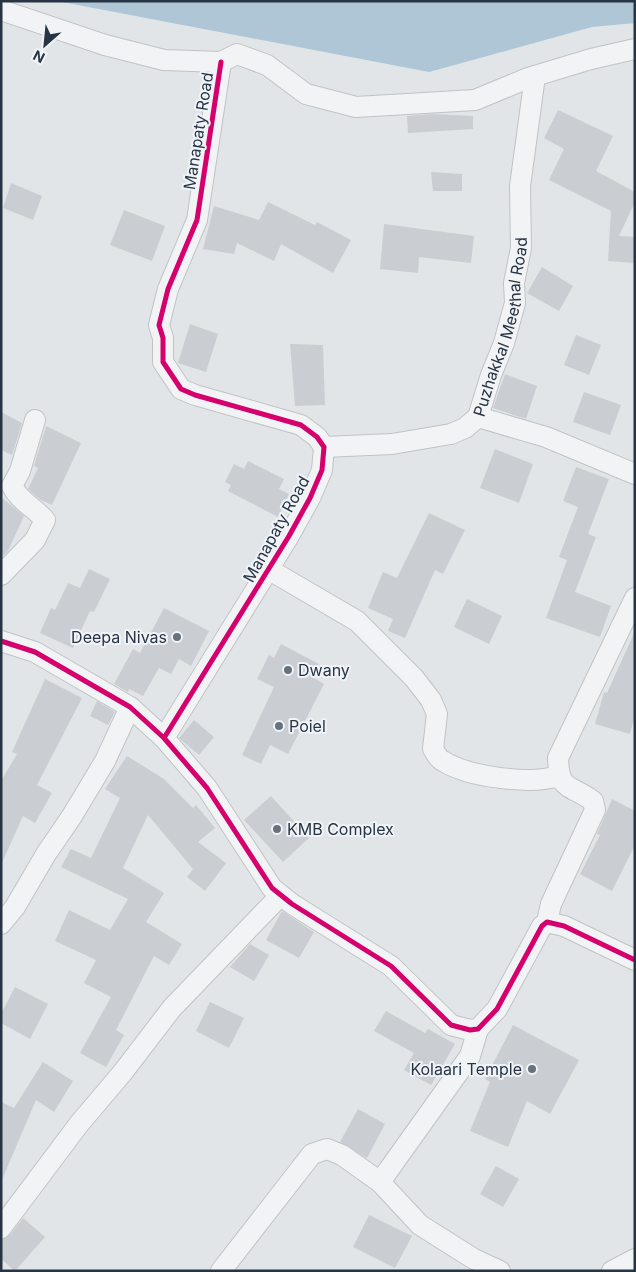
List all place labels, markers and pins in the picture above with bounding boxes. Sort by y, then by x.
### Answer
place label: Deepa Nivas [71,627,167,647]
marker: Deepa Nivas [171,631,183,643]
place label: Dwany [298,660,350,680]
marker: Dwany [282,664,294,676]
place label: Poiel [289,716,326,736]
marker: Poiel [273,720,285,732]
place label: KMB Complex [287,819,394,839]
marker: KMB Complex [271,823,283,835]
place label: Kolaari Temple [410,1059,522,1079]
marker: Kolaari Temple [526,1063,538,1075]

